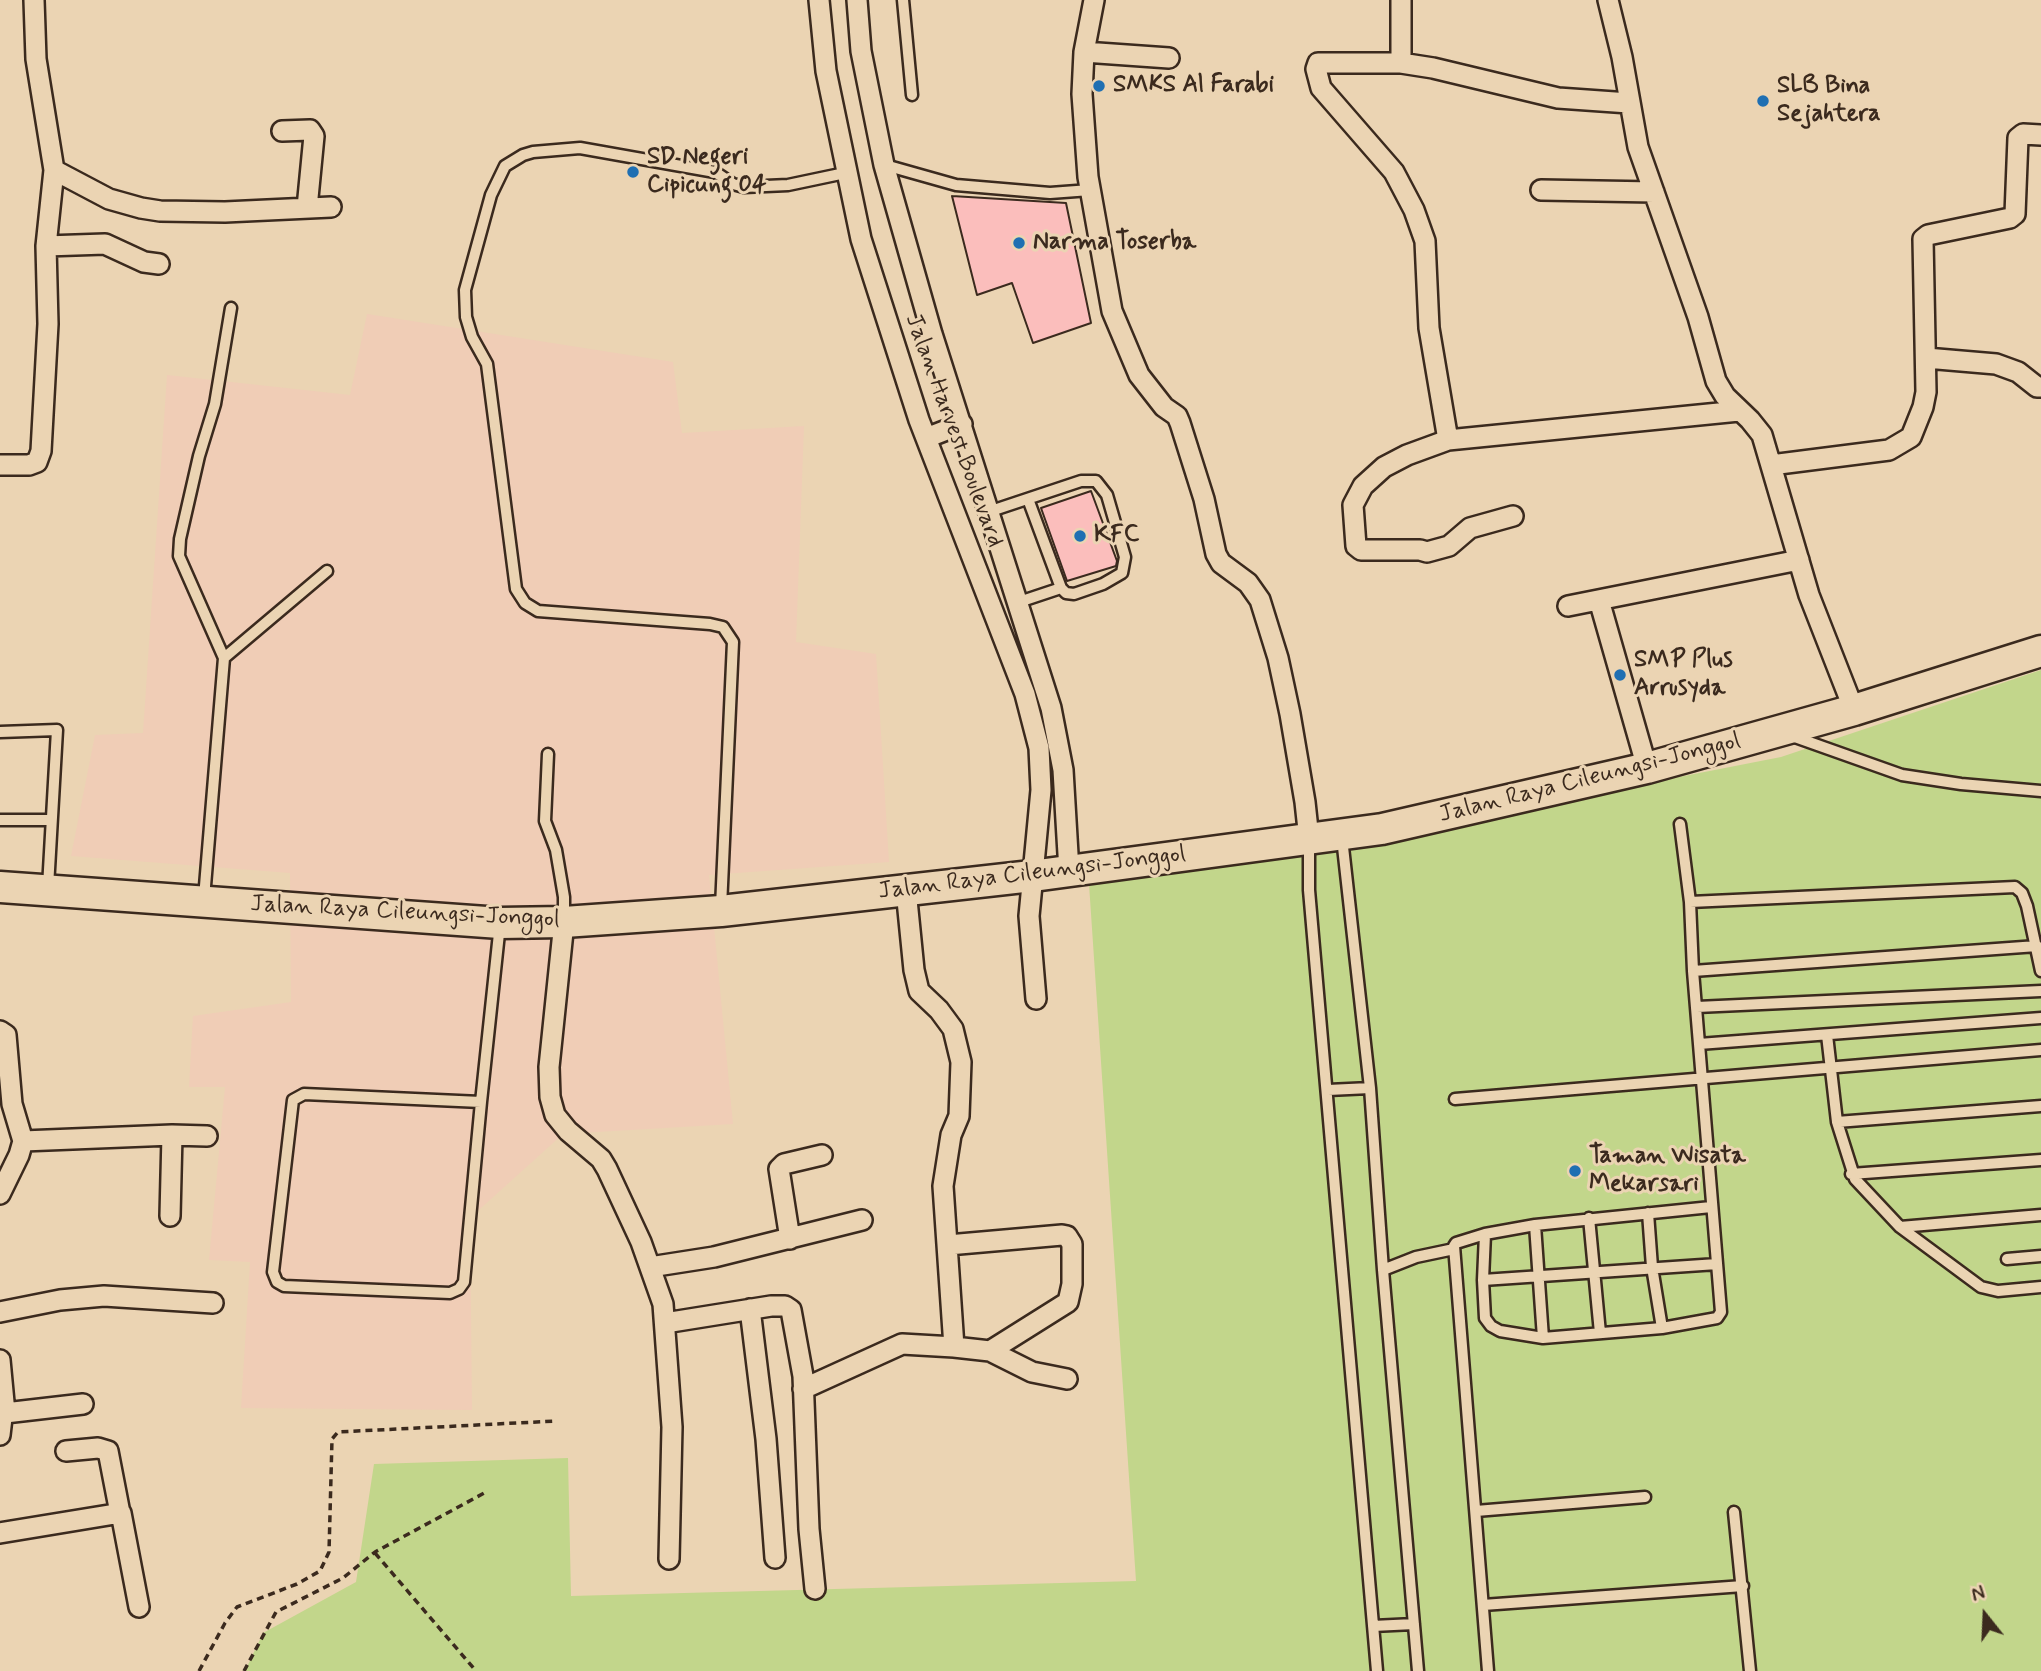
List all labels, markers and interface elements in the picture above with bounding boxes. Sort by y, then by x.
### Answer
place label: SMKS Al Farabi [1113,72,1274,100]
place label: SLB Bina Sejahtera [1777,73,1881,129]
marker: SMKS Al Farabi [1091,78,1107,94]
marker: SLB Bina Sejahtera [1755,93,1771,109]
place label: SD Negeri Cipicung 04 [647,144,767,200]
marker: SD Negeri Cipicung 04 [625,164,641,180]
place label: Narma Toserba [1033,229,1196,257]
marker: Narma Toserba [1011,235,1027,251]
street label: Jalan Harvest Boulevard [897,310,1009,552]
place label: KFC [1094,522,1139,550]
marker: KFC [1072,528,1088,544]
place label: SMP Plus Arrusyda [1634,647,1733,703]
marker: SMP Plus Arrusyda [1612,667,1628,683]
street label: Jalan Raya Cileungsi-Jonggol [1436,728,1744,830]
street label: Jalan Raya Cileungsi-Jonggol [877,841,1187,907]
street label: Jalan Raya Cileungsi-Jonggol [250,891,560,935]
place label: Taman Wisata Mekarsari [1589,1143,1746,1199]
marker: Taman Wisata Mekarsari [1567,1163,1583,1179]
north arrow [1950,1580,2020,1650]
text: N [1968,1581,1988,1608]

